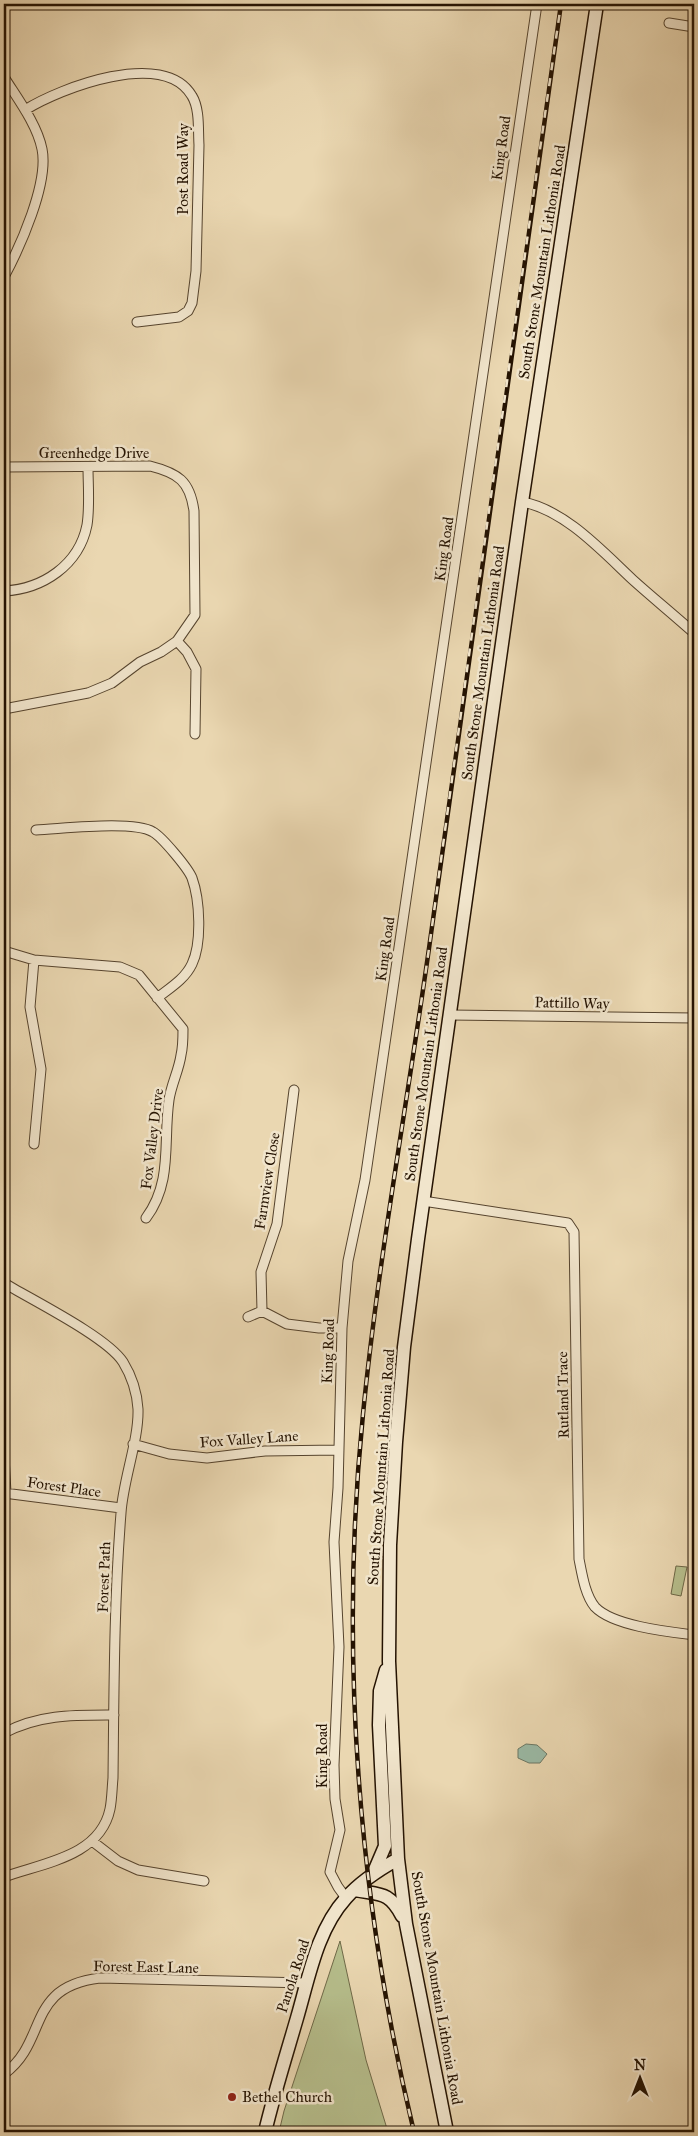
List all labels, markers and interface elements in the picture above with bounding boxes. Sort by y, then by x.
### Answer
street label: King Road [488,114,515,181]
street label: Post Road Way [174,122,192,215]
street label: South Stone Mountain Lithonia Road [515,143,569,380]
street label: Greenhedge Drive [39,444,149,462]
street label: King Road [431,515,458,582]
street label: South Stone Mountain Lithonia Road [458,544,508,781]
street label: King Road [372,915,399,982]
street label: South Stone Mountain Lithonia Road [401,945,451,1182]
street label: Pattillo Way [534,993,611,1013]
street label: Fox Valley Drive [137,1087,167,1191]
street label: Farmview Close [250,1131,284,1231]
street label: King Road [318,1318,338,1384]
street label: South Stone Mountain Lithonia Road [364,1348,398,1586]
street label: Rutland Trace [553,1351,573,1439]
street label: Fox Valley Lane [199,1427,299,1451]
street label: Forest Place [26,1473,102,1501]
street label: Forest Path [94,1540,114,1613]
street label: King Road [313,1723,331,1789]
street label: South Stone Mountain Lithonia Road [408,1870,466,2107]
street label: Panola Road [273,1937,313,2015]
street label: Forest East Lane [93,1957,199,1977]
north arrow [616,2054,666,2104]
text: N [634,2057,646,2074]
place label: Bethel Church [242,2088,333,2106]
marker: Bethel Church [226,2091,238,2103]

